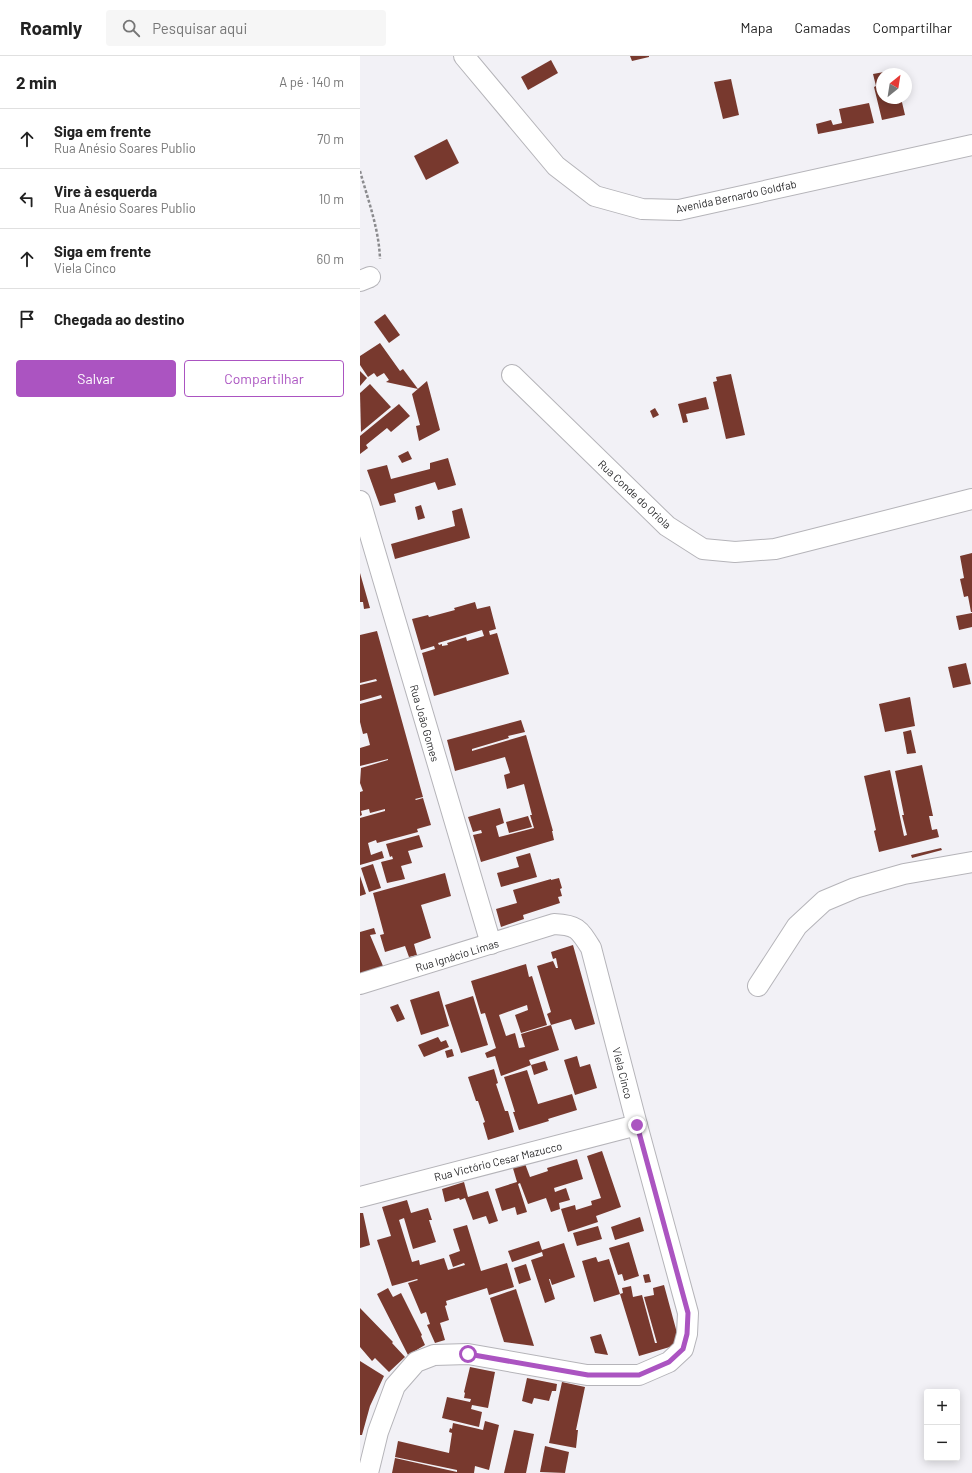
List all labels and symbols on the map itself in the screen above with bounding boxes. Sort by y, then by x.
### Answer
north arrow [876,68,912,104]
street label: Avenida Bernardo Goldfab [675,177,797,215]
street label: Rua Conde do Oriola [596,457,674,531]
street label: Rua João Gomes [408,683,442,763]
street label: Rua Ignácio Limas [414,936,500,974]
street label: Viela Cinco [610,1046,636,1100]
route end [628,1116,646,1134]
street label: Rua Victório Cesar Mazucco [433,1139,563,1183]
route start [459,1345,477,1363]

